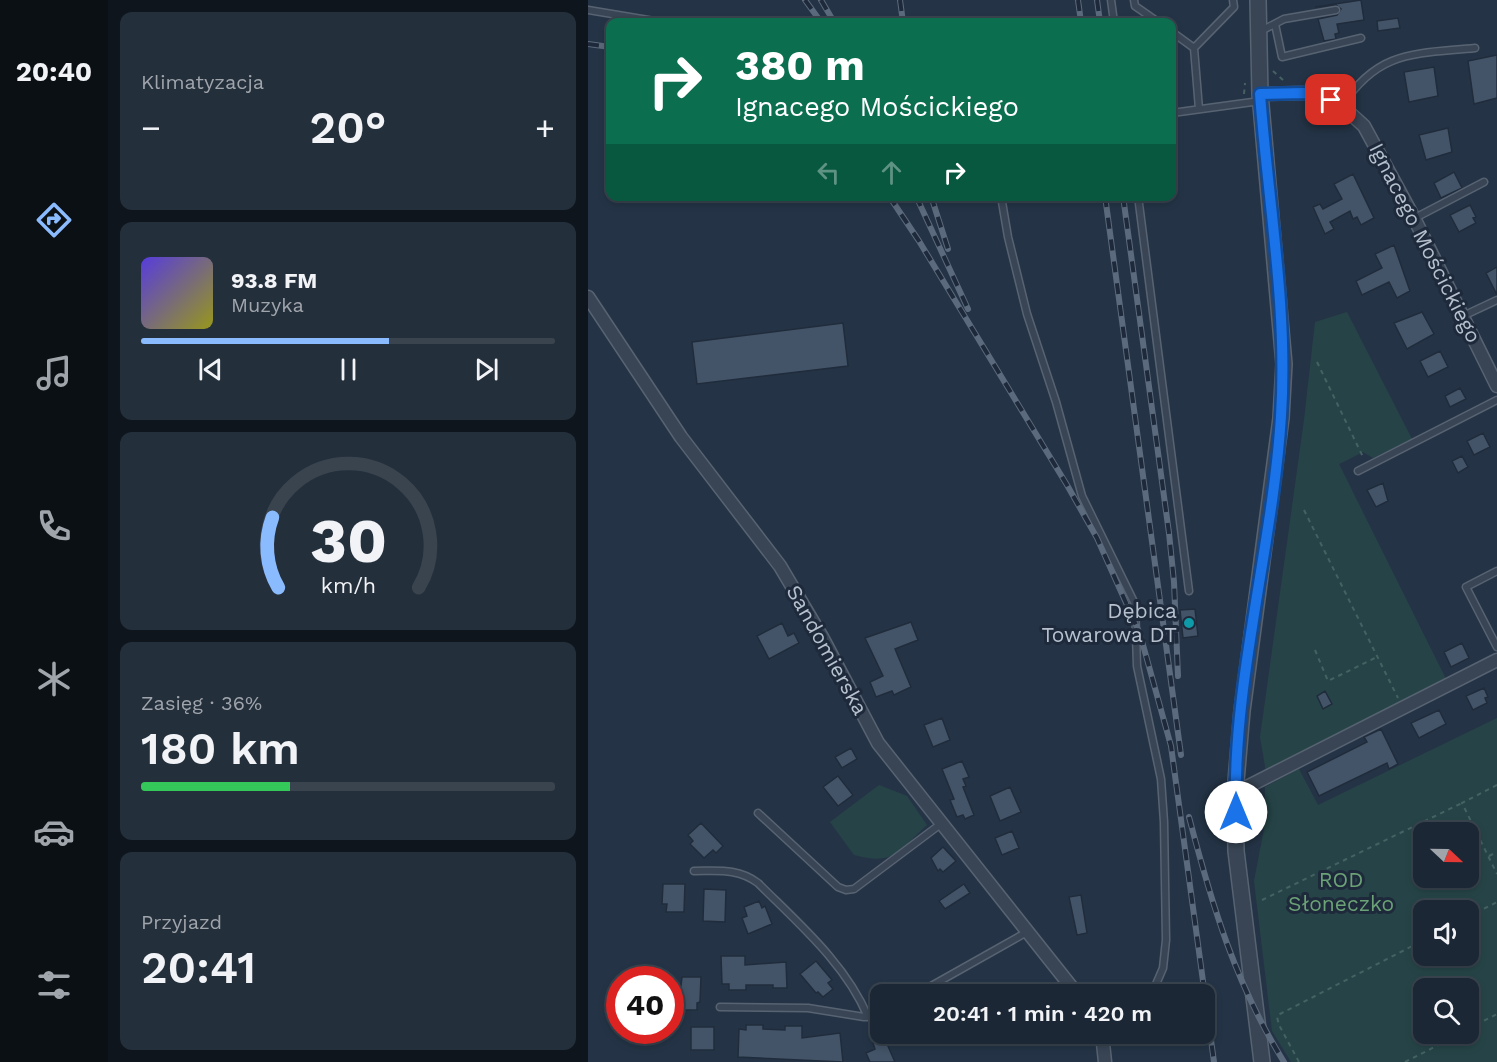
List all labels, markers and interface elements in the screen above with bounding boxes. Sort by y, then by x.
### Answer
text: 380 m [735,41,865,90]
icon: right [636,42,714,120]
text: 20:40 [16,56,92,88]
text: Klimatyzacja [141,70,264,94]
pin [1305,74,1356,125]
icon: arrive [1314,83,1347,116]
text: Ignacego Mościckiego [735,91,1019,123]
text: 20° [310,101,386,154]
text: − [141,108,161,147]
text: + [535,108,555,147]
street label: Ignacego Mościckiego [1364,139,1487,347]
icon: left [812,156,845,189]
icon: ahead [875,156,908,189]
icon: right [938,156,971,189]
icon: directions [33,199,75,241]
text: 93.8 FM [231,268,317,293]
text: Muzyka [231,293,304,317]
icon: music [33,352,75,394]
icon: previous [194,353,227,386]
icon: pause [332,353,365,386]
icon: next [470,353,503,386]
text: 30 [309,504,387,577]
icon: phone [33,505,75,547]
text: km/h [320,573,376,598]
street label: Sandomierska [781,581,873,719]
place label: Dębica Towarowa DT [1041,598,1177,647]
marker: Dębica Towarowa DT [1182,616,1196,630]
icon: climate [33,658,75,700]
text: Zasięg · 36% [141,691,262,715]
text: 180 km [141,722,300,775]
position arrow [1204,780,1268,844]
icon: car [33,811,75,853]
north arrow [1413,822,1479,888]
map controls [1413,822,1479,1044]
park label: ROD Słoneczko [1288,867,1394,916]
button: sound [1413,900,1479,966]
text: Przyjazd [141,910,222,934]
text: 20:41 [141,941,256,994]
icon: filters [33,964,75,1006]
speed limit sign: 40 [606,966,684,1044]
button: search [1413,978,1479,1044]
text: 20:41 · 1 min · 420 m [933,1001,1152,1026]

